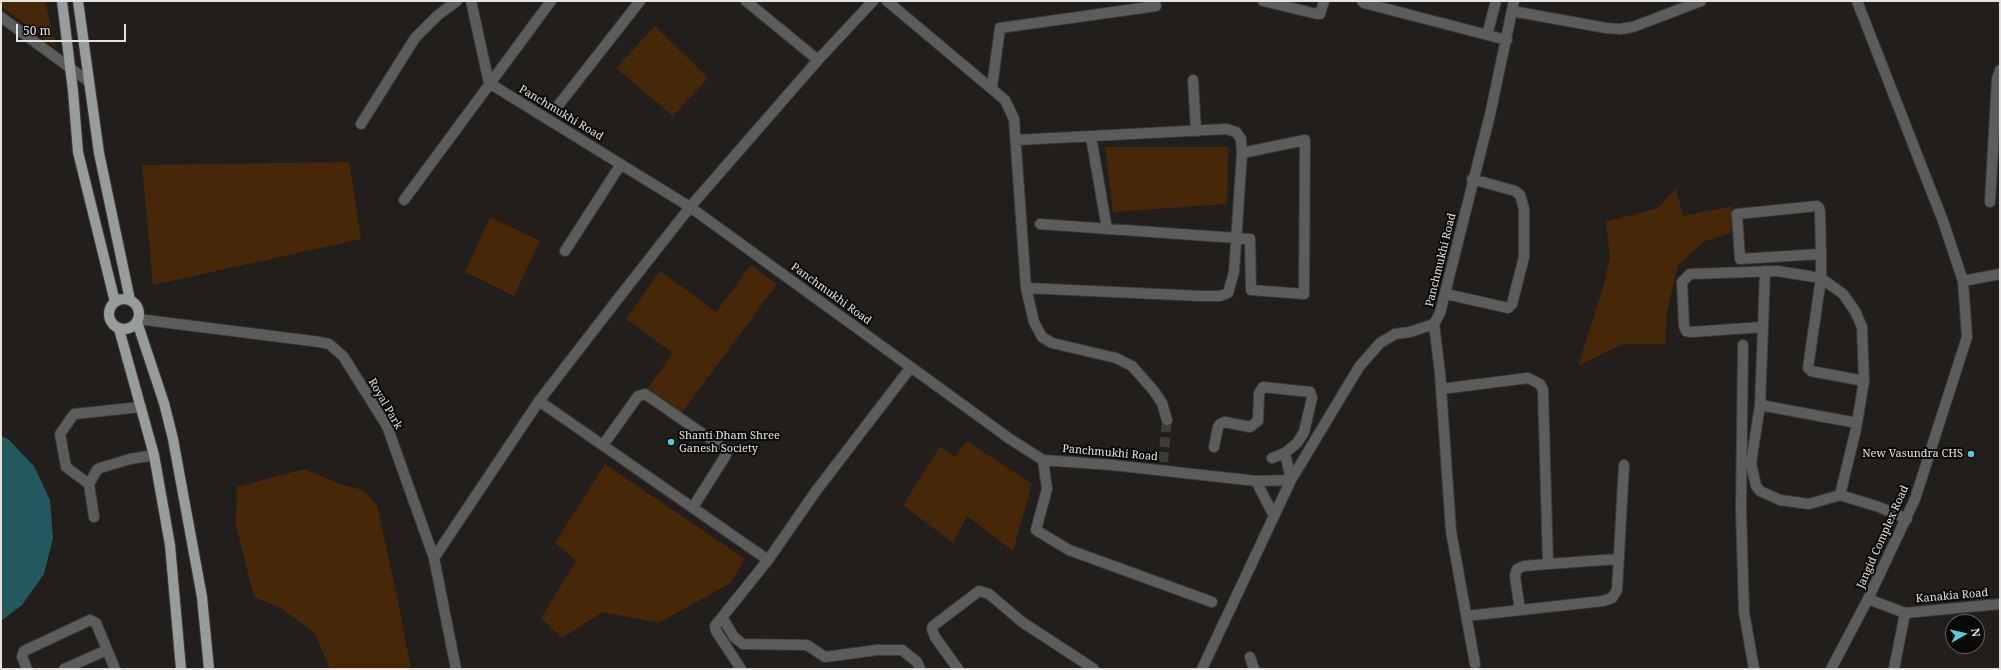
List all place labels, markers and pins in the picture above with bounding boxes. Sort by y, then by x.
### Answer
place label: Shanti Dham Shree Ganesh Society [679,429,780,455]
marker: Shanti Dham Shree Ganesh Society [666,437,676,447]
place label: New Vasundra CHS [1862,447,1963,461]
marker: New Vasundra CHS [1966,449,1976,459]

